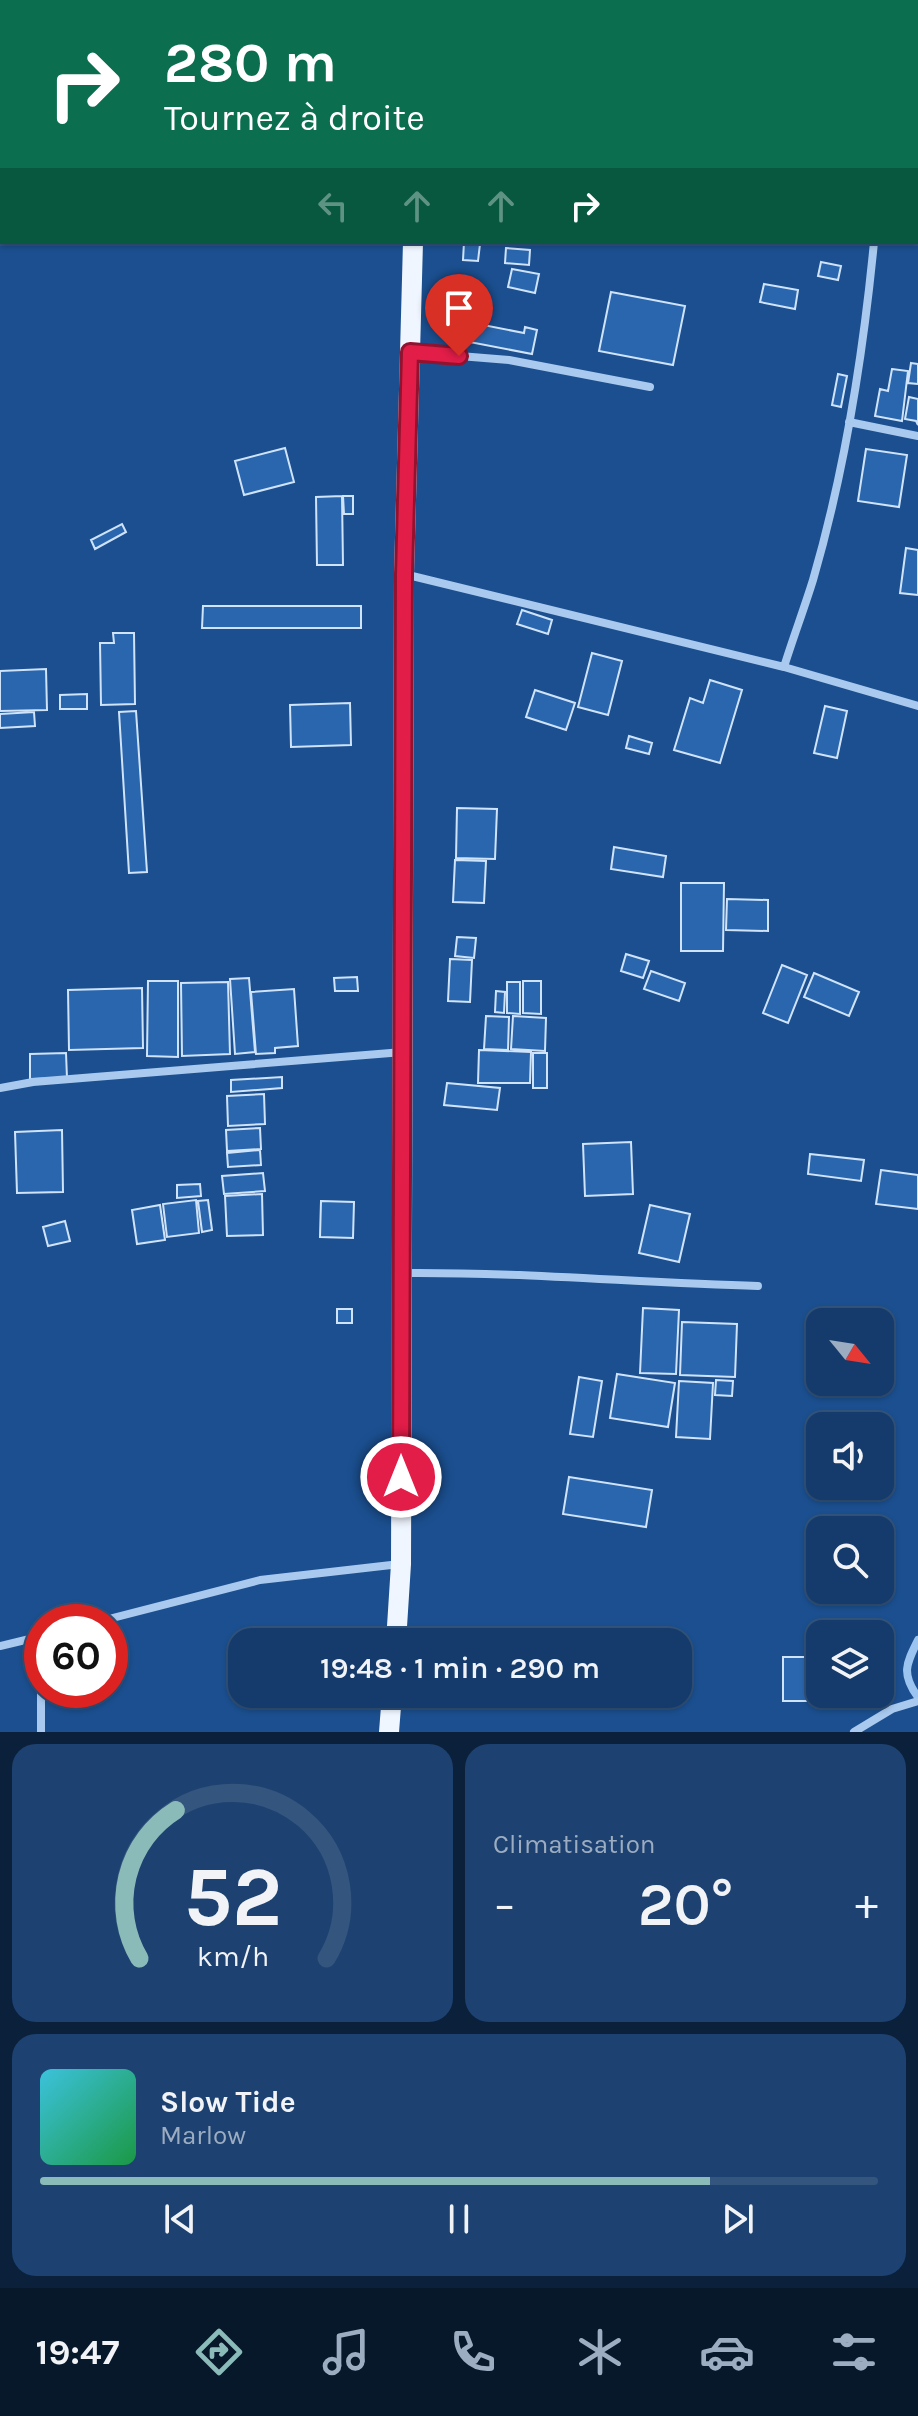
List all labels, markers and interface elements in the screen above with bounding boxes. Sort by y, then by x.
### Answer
text: 280 m [164,30,337,95]
icon: right [32,32,136,136]
text: Tournez à droite [164,97,425,139]
icon: left [311,184,355,228]
icon: ahead [395,184,439,228]
icon: ahead [479,184,523,228]
icon: right [563,184,607,228]
pin [425,274,493,356]
icon: arrive [437,286,481,330]
north arrow [806,1308,894,1396]
map controls [806,1308,894,1708]
button: sound [806,1412,894,1500]
position arrow [359,1435,443,1519]
button: search [806,1516,894,1604]
speed limit sign: 60 [24,1604,128,1708]
button: layers [806,1620,894,1708]
text: 19:48 · 1 min · 290 m [320,1650,600,1686]
text: Climatisation [493,1829,656,1860]
text: 52 [183,1849,282,1946]
text: 20° [638,1870,733,1940]
text: − [493,1879,516,1930]
text: + [855,1879,878,1930]
text: km/h [196,1940,269,1973]
text: Slow Tide [160,2084,296,2120]
text: Marlow [160,2120,246,2151]
icon: previous [158,2197,202,2241]
icon: pause [437,2197,481,2241]
icon: next [716,2197,760,2241]
icon: directions [191,2324,247,2380]
icon: music [318,2324,374,2380]
icon: phone [445,2324,501,2380]
icon: climate [572,2324,628,2380]
icon: car [699,2324,755,2380]
icon: filters [826,2324,882,2380]
text: 19:47 [36,2331,119,2373]

